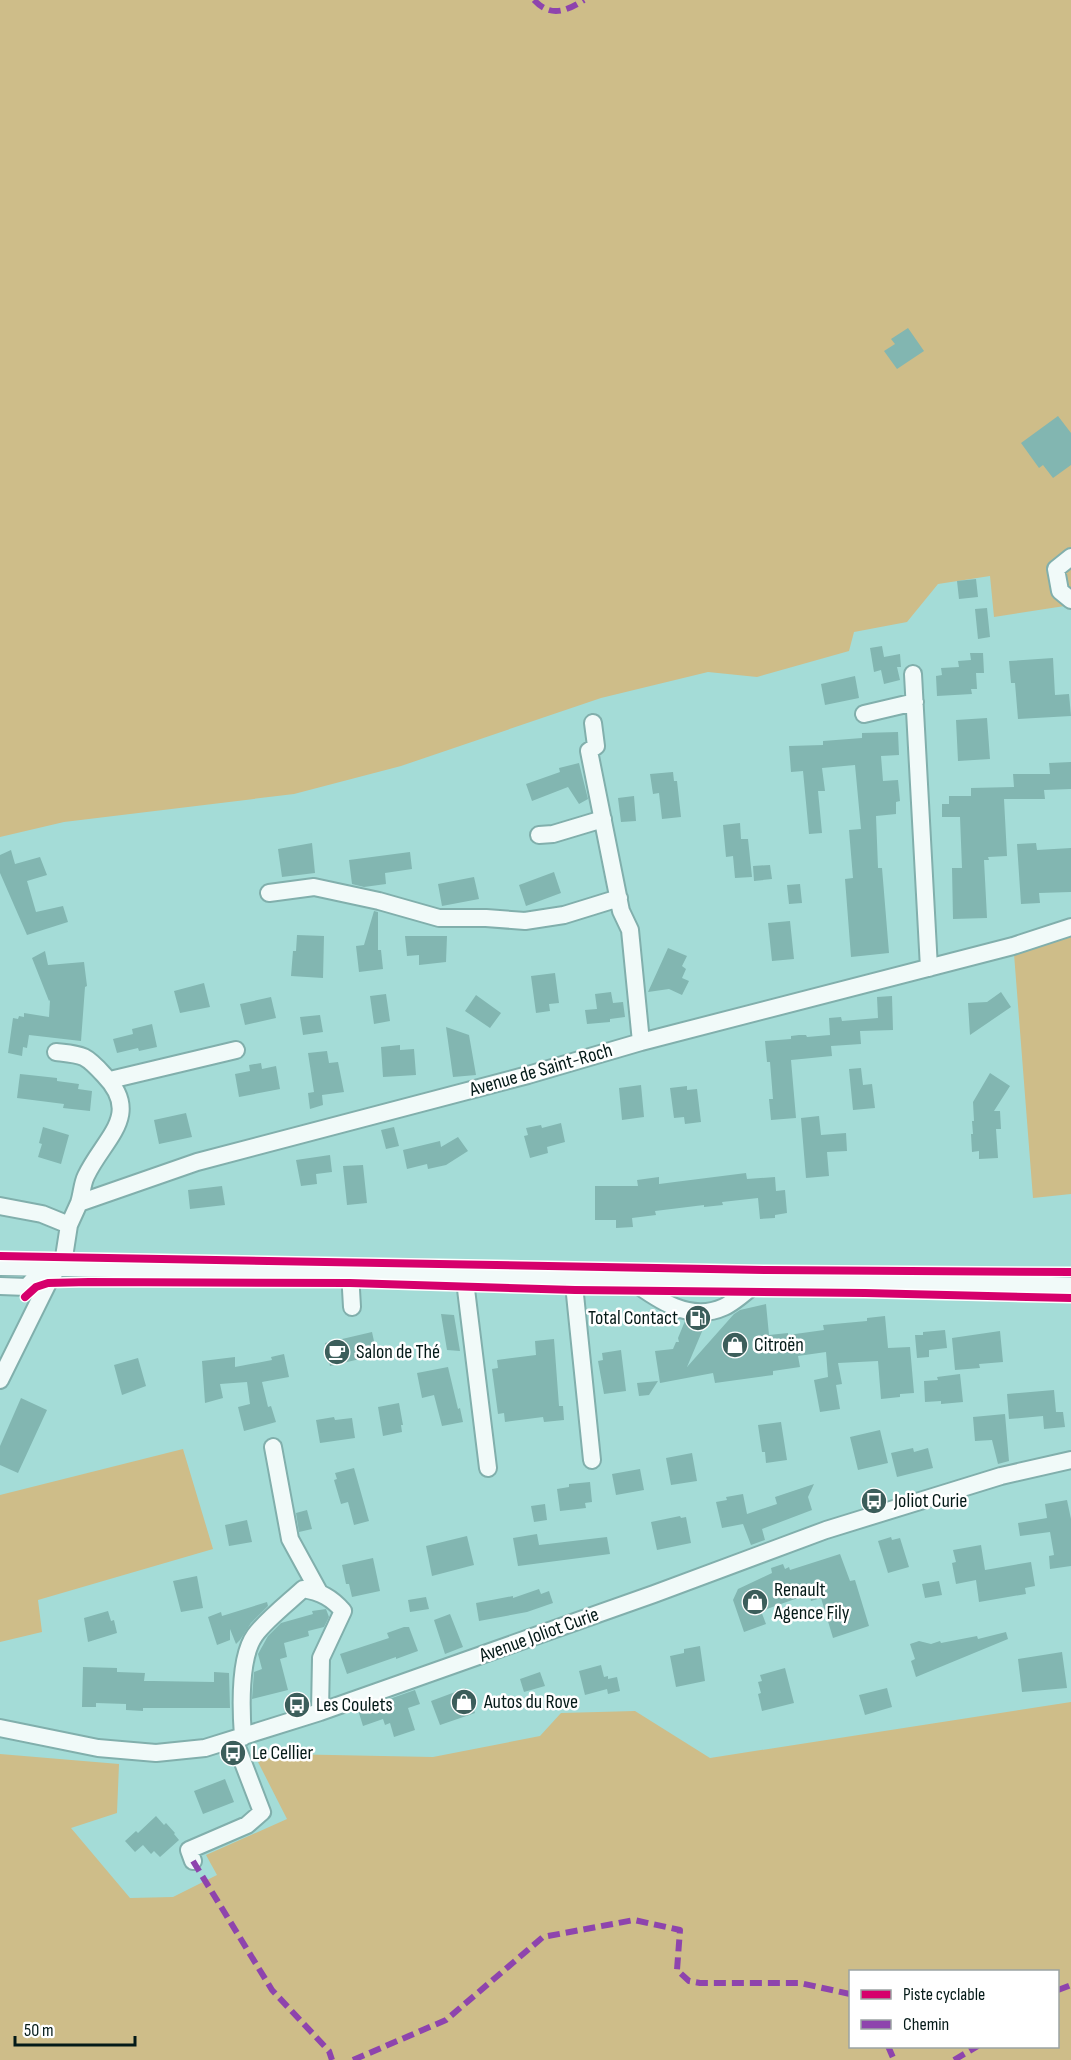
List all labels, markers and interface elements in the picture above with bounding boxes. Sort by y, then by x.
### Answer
street label: Avenue de Saint-Roch [466,1038,615,1102]
fuel station icon: Total Contact [683,1303,713,1333]
place label: Total Contact [588,1306,678,1330]
shop icon: Citroën [720,1330,750,1360]
place label: Citroën [754,1333,804,1357]
cafe icon: Salon de Thé [322,1337,352,1367]
place label: Salon de Thé [356,1340,440,1364]
bus stop icon: Joliot Curie [859,1486,889,1516]
place label: Joliot Curie [893,1489,967,1513]
place label: Renault Agence Fily [773,1578,850,1625]
shop icon: Renault Agence Fily [740,1587,770,1617]
street label: Avenue Joliot Curie [475,1602,602,1668]
shop icon: Autos du Rove [449,1687,479,1717]
bus stop icon: Les Coulets [282,1690,312,1720]
place label: Autos du Rove [483,1690,578,1714]
place label: Les Coulets [316,1693,393,1717]
bus stop icon: Le Cellier [218,1738,248,1768]
place label: Le Cellier [252,1741,314,1765]
legend [849,1970,1059,2048]
text: Piste cyclable [903,1984,985,2005]
scale bar [15,2009,135,2047]
text: Chemin [903,2014,949,2035]
text: 50 m [24,2020,54,2041]

